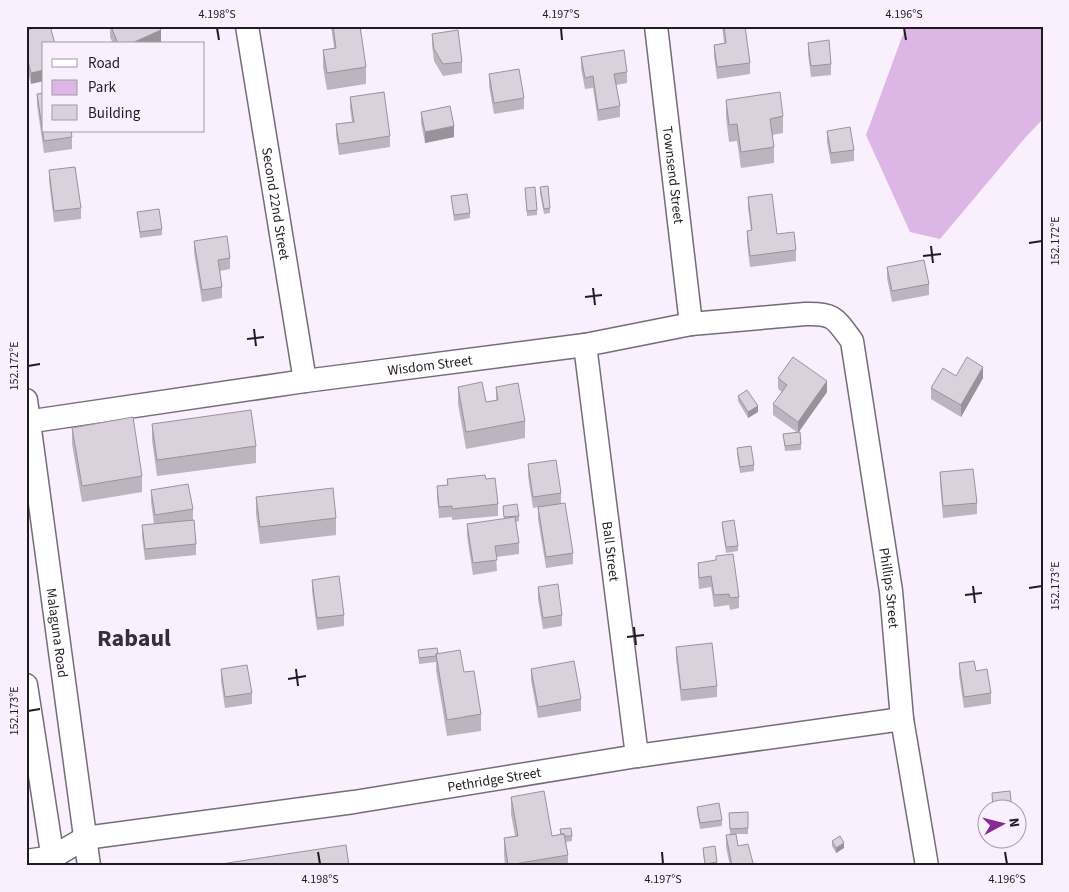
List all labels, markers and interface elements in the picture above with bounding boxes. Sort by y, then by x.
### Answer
text: 4.198°S [198,6,236,23]
text: 4.197°S [542,6,580,23]
text: 4.196°S [885,6,923,23]
legend [42,42,205,132]
text: Road [88,53,120,74]
text: Park [88,77,117,98]
text: Building [88,103,141,124]
street label: Townsend Street [657,125,688,225]
street label: Second 22nd Street [256,146,294,262]
text: 152.172°E [1047,216,1064,266]
text: 152.172°E [6,341,23,391]
street label: Wisdom Street [387,351,474,381]
street label: Ball Street [596,520,624,583]
street label: Phillips Street [873,546,903,629]
text: 152.173°E [1047,561,1064,611]
street label: Malaguna Road [41,587,72,679]
district label: Rabaul [97,621,171,656]
text: 152.173°E [6,686,23,736]
street label: Pethridge Street [446,763,543,798]
north arrow [976,800,1026,850]
text: N [1003,817,1024,828]
text: 4.198°S [301,871,339,888]
text: 4.197°S [644,871,682,888]
text: 4.196°S [988,871,1026,888]

